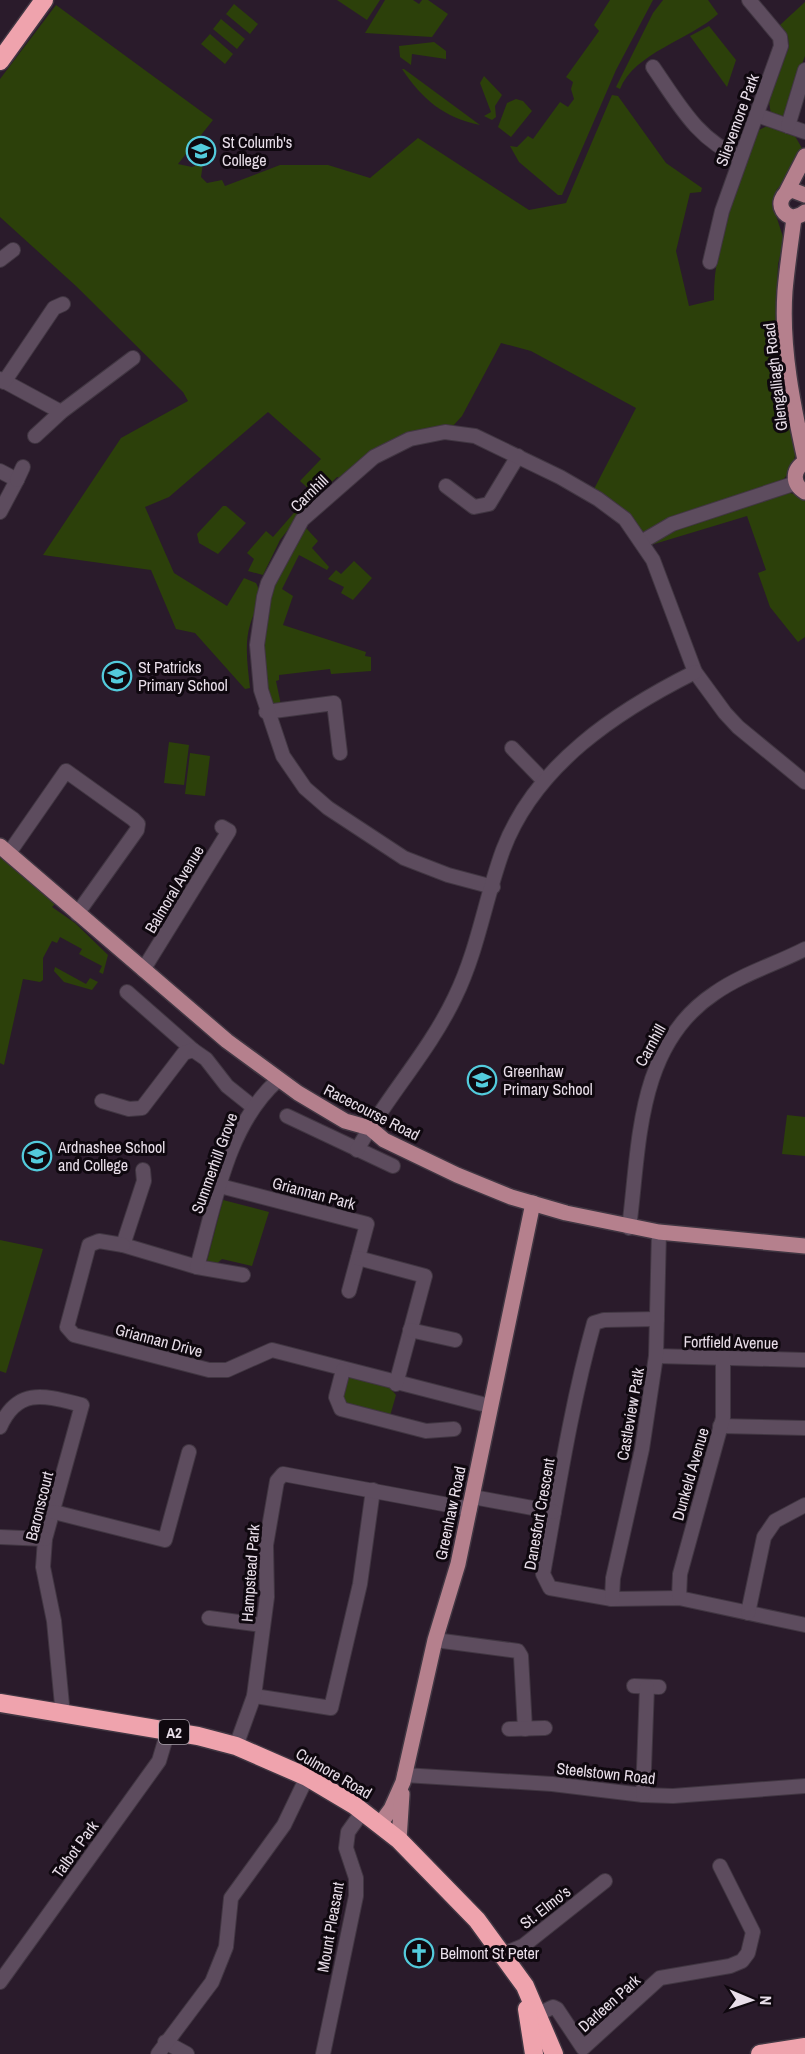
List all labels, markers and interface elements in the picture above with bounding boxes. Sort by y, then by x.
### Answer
street label: Slievemore Park [710,70,764,169]
place label: St Columb's College [222,131,292,171]
school or university icon: St Columb's College [185,135,217,167]
street label: Glengalliagh Road [757,322,793,432]
street label: Carnhill [285,469,333,517]
place label: St Patricks Primary School [138,656,228,696]
school or university icon: St Patricks Primary School [101,660,133,692]
street label: Balmoral Avenue [139,841,209,937]
street label: Carnhill [629,1020,671,1070]
place label: Greenhaw Primary School [503,1060,593,1100]
school or university icon: Greenhaw Primary School [466,1064,498,1096]
street label: Racecourse Road [320,1078,424,1146]
street label: Summerhill Grove [186,1110,242,1216]
place label: Ardnashee School and College [57,1136,165,1176]
school or university icon: Ardnashee School and College [21,1140,53,1172]
street label: Griannan Park [270,1171,358,1215]
street label: Griannan Drive [113,1318,205,1362]
street label: Fortfield Avenue [683,1330,779,1354]
street label: Castleview Patk [611,1365,649,1462]
street label: Dunkeld Avenue [666,1425,714,1523]
street label: Danesfort Crescent [518,1456,560,1572]
street label: Greenhaw Road [429,1464,471,1562]
street label: Baronscourt [20,1469,58,1543]
street label: Hampstead Park [236,1523,264,1623]
road number: A2 [159,1720,189,1744]
street label: Culmore Road [292,1742,376,1804]
street label: Steelstown Road [556,1757,656,1789]
street label: Talbot Park [47,1816,104,1882]
street label: Mount Pleasant [311,1880,349,1974]
street label: St. Elmo's [515,1880,575,1934]
church icon: Belmont St Peter [403,1937,435,1969]
place label: Belmont St Peter [440,1942,540,1964]
street label: Darleen Park [573,1969,645,2037]
north arrow [721,1970,781,2030]
text: N [755,1995,777,2006]

